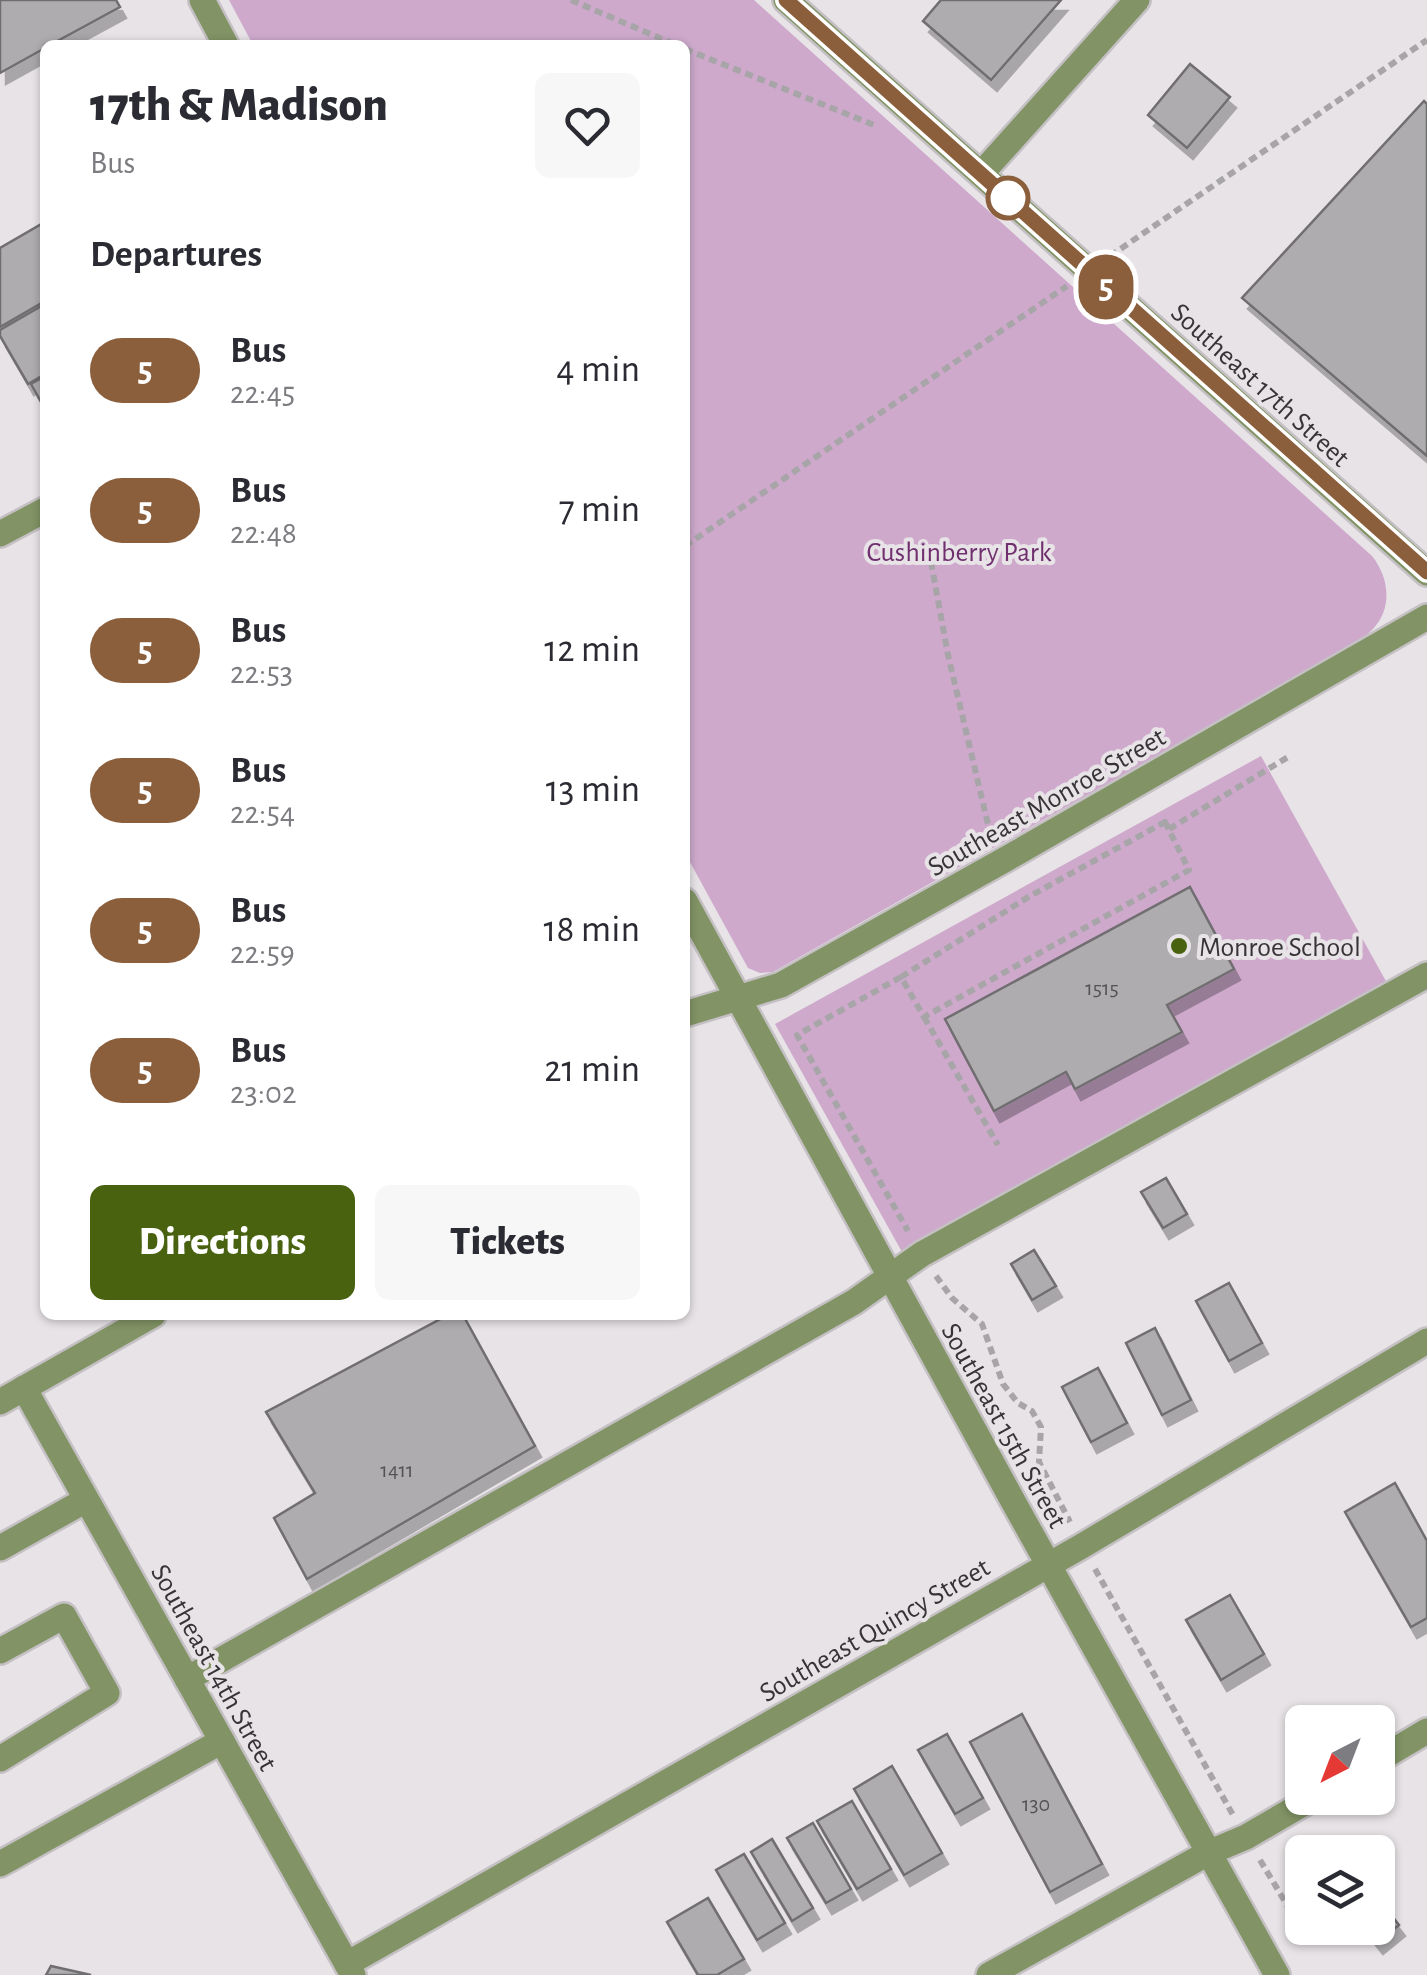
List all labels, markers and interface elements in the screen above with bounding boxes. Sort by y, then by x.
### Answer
button: heart [535,73,640,178]
text: 17th & Madison [90,82,388,130]
text: Bus [90,147,135,179]
unlabelled marker [987,177,1029,219]
text: Departures [90,236,262,274]
line badge: 5 [1074,254,1138,320]
text: 5 [1098,270,1114,305]
street label: Southeast 17th Street [1165,298,1354,473]
text: Bus [230,332,286,370]
text: 4 min [556,351,640,389]
text: 5 [137,353,153,388]
text: 22:45 [230,377,295,409]
text: Bus [230,472,286,510]
text: 7 min [559,491,640,529]
text: 5 [137,493,153,528]
text: 22:48 [230,517,297,549]
park label: Cushinberry Park [866,539,1052,567]
text: Bus [230,612,286,650]
text: 12 min [544,631,640,669]
text: 5 [137,633,153,668]
text: 22:53 [230,657,293,689]
street label: Southeast Monroe Street [923,723,1171,882]
text: Bus [230,752,286,790]
text: 13 min [546,771,640,809]
text: 5 [137,773,153,808]
text: 22:54 [230,797,295,829]
text: Bus [230,892,286,930]
text: 18 min [543,911,640,949]
text: 5 [137,913,153,948]
place label: Monroe School [1199,934,1361,962]
marker: Monroe School [1168,935,1190,957]
text: 22:59 [230,937,295,969]
house number: 1515 [1085,977,1119,999]
text: Bus [230,1032,286,1070]
text: 21 min [544,1051,640,1089]
text: 5 [137,1053,153,1088]
text: 23:02 [230,1077,297,1109]
button: Directions [90,1185,355,1300]
button: Tickets [375,1185,640,1300]
street label: Southeast 15th Street [935,1319,1071,1533]
house number: 1411 [380,1459,414,1481]
street label: Southeast Quincy Street [755,1553,995,1708]
street label: Southeast 14th Street [145,1560,282,1776]
north arrow [1285,1705,1395,1815]
map controls [1285,1705,1395,1945]
house number: 130 [1022,1793,1050,1815]
button: layers [1285,1835,1395,1945]

